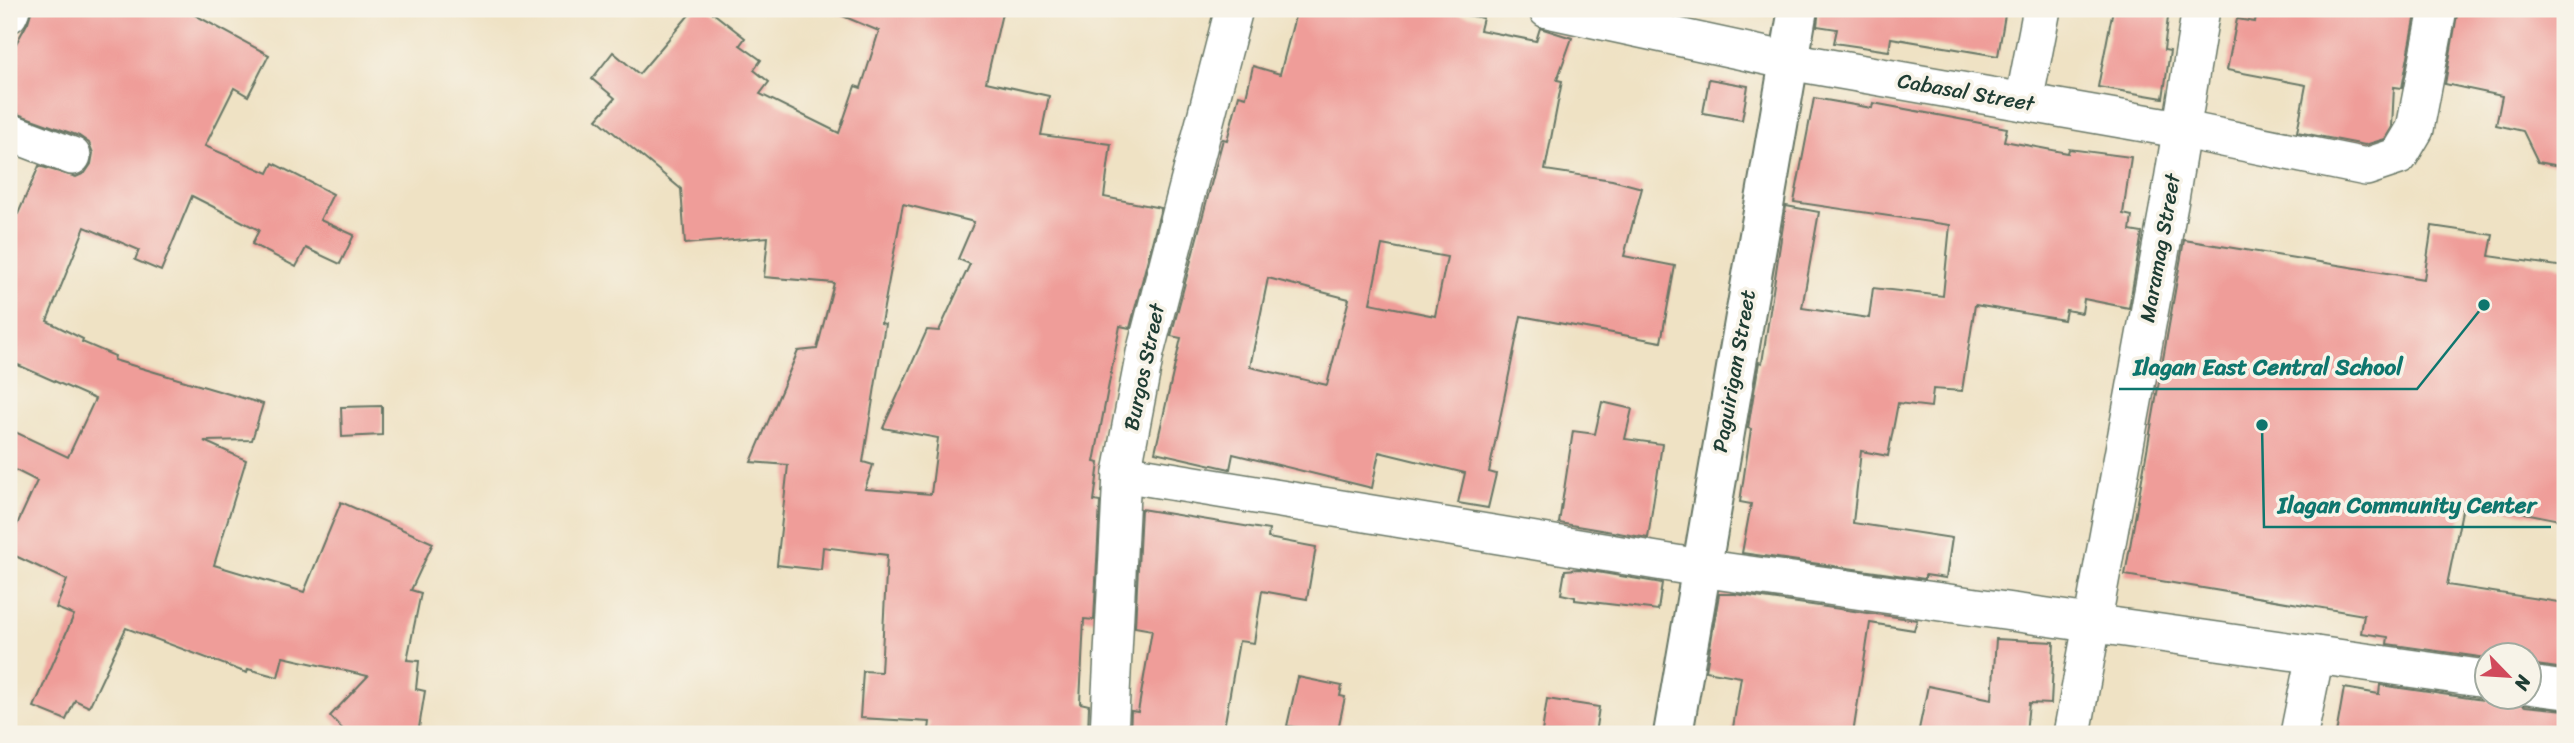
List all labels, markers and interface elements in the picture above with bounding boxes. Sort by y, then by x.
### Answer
street label: Cabasal Street [1895,61,2039,123]
street label: Maramag Street [2128,169,2192,325]
street label: Paguirigan Street [1701,287,1767,455]
street label: Burgos Street [1112,299,1176,434]
callout: Ilagan East Central School [2119,345,2417,389]
text: Ilagan East Central School [2132,347,2404,388]
callout: Ilagan Community Center [2264,483,2551,527]
text: Ilagan Community Center [2277,485,2539,526]
north arrow [2472,642,2542,712]
text: N [2505,669,2541,697]

